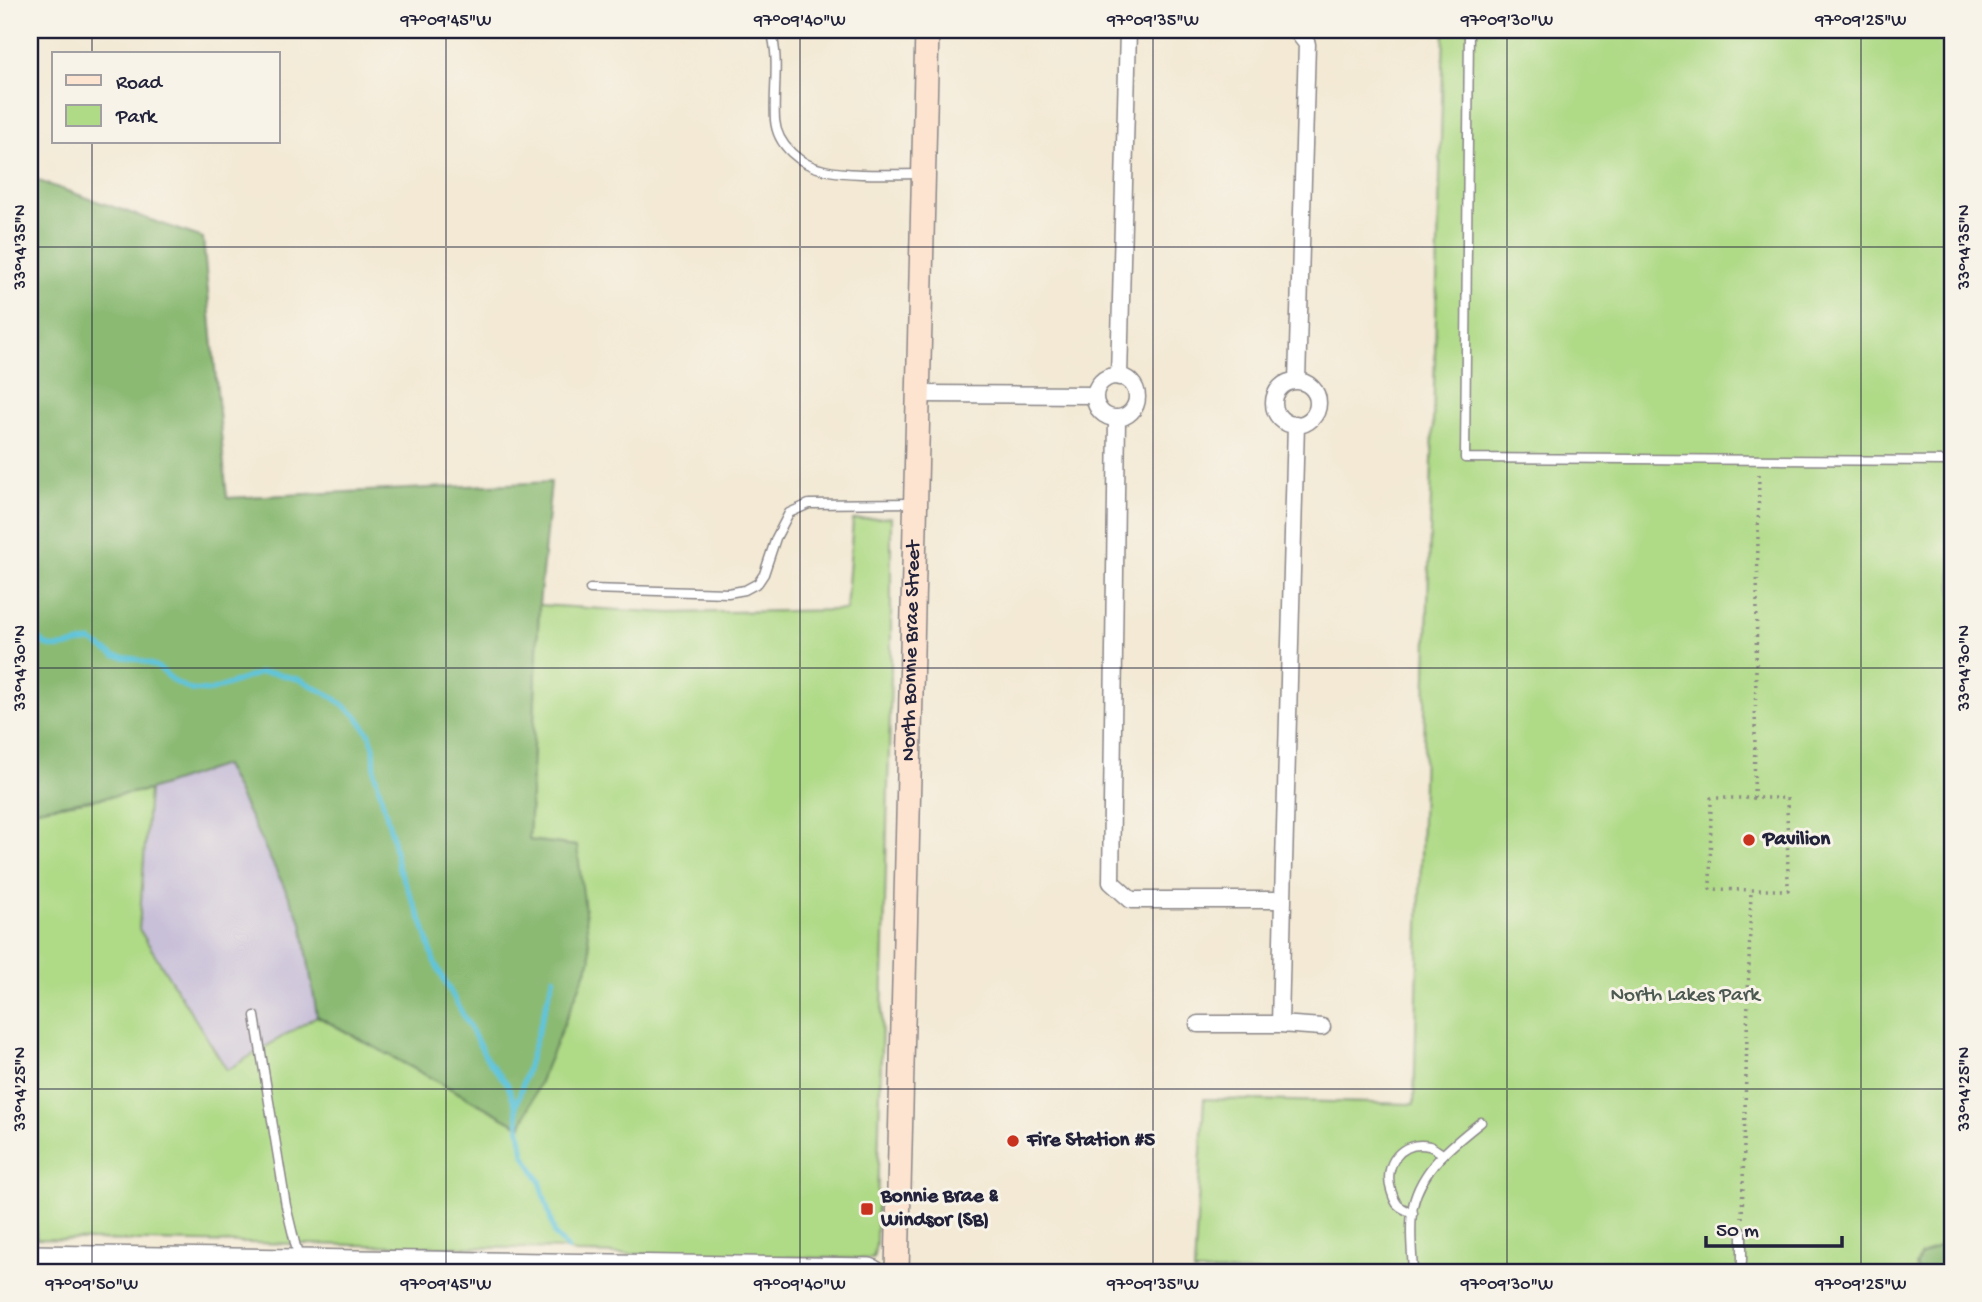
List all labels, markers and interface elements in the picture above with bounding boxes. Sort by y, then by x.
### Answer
text: 97°09'45"W [399,11,492,32]
text: 97°09'40"W [753,11,846,32]
text: 97°09'35"W [1106,11,1199,32]
text: 97°09'30"W [1460,11,1553,32]
text: 97°09'25"W [1814,11,1907,32]
legend [52,52,280,144]
text: Road [116,72,164,97]
text: Park [115,106,159,131]
text: 33°14'35"N [11,204,32,291]
text: 33°14'35"N [1955,204,1976,291]
street label: North Bonnie Brae Street [897,538,927,762]
text: 33°14'30"N [11,625,32,712]
text: 33°14'30"N [1955,625,1976,712]
place label: Pavilion [1762,828,1831,853]
marker: Pavilion [1741,832,1757,848]
park label: North Lakes Park [1610,984,1762,1009]
text: 33°14'25"N [11,1047,32,1132]
text: 33°14'25"N [1955,1047,1976,1132]
place label: Fire Station #5 [1026,1129,1155,1154]
marker: Fire Station #5 [1005,1133,1021,1149]
place label: Bonnie Brae & Windsor (SB) [880,1185,999,1234]
marker: Bonnie Brae & Windsor (SB) [859,1201,875,1217]
scale bar [1706,1204,1842,1248]
text: 50 m [1716,1220,1759,1245]
text: 97°09'50"W [45,1275,138,1296]
text: 97°09'45"W [399,1275,492,1296]
text: 97°09'40"W [753,1275,846,1296]
text: 97°09'35"W [1106,1275,1199,1296]
text: 97°09'30"W [1460,1275,1553,1296]
text: 97°09'25"W [1814,1275,1907,1296]

